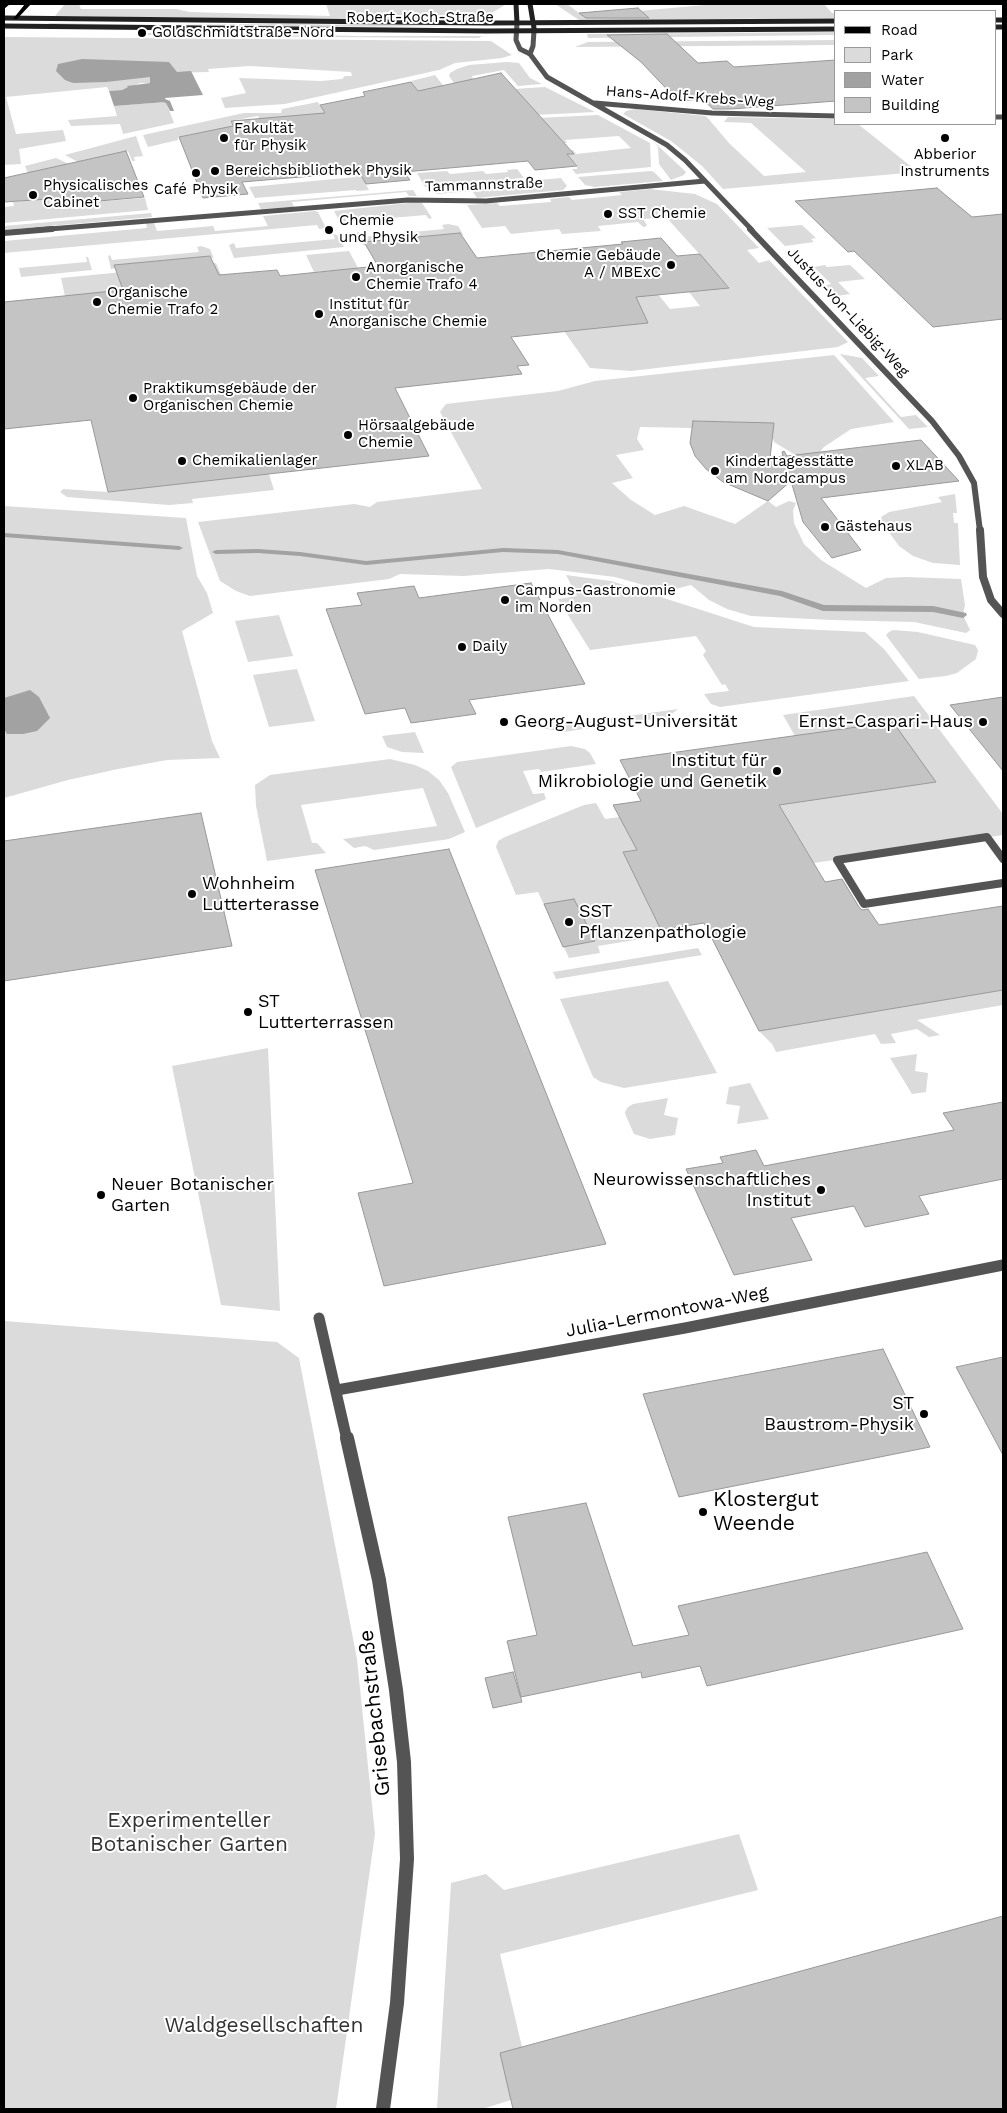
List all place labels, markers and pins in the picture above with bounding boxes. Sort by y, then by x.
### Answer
place label: Goldschmidtstraße-Nord [152,24,335,42]
marker: Goldschmidtstraße-Nord [136,27,148,39]
place label: Fakultät für Physik [234,120,307,155]
marker: Fakultät für Physik [218,132,230,144]
marker: Abberior Instruments [939,132,951,144]
place label: Abberior Instruments [900,146,990,181]
place label: Bereichsbibliothek Physik [225,162,412,180]
marker: Bereichsbibliothek Physik [209,165,221,177]
marker: Café Physik [190,167,202,179]
place label: Physicalisches Cabinet [43,177,148,212]
place label: Café Physik [154,181,238,199]
marker: Physicalisches Cabinet [27,189,39,201]
place label: SST Chemie [618,205,706,223]
marker: SST Chemie [602,208,614,220]
place label: Chemie und Physik [339,212,418,247]
marker: Chemie und Physik [323,224,335,236]
place label: Chemie Gebäude A / MBExC [536,247,661,282]
place label: Anorganische Chemie Trafo 4 [366,259,478,294]
marker: Chemie Gebäude A / MBExC [665,259,677,271]
marker: Anorganische Chemie Trafo 4 [350,271,362,283]
place label: Organische Chemie Trafo 2 [107,284,218,319]
marker: Organische Chemie Trafo 2 [91,296,103,308]
place label: Institut für Anorganische Chemie [329,296,487,331]
marker: Institut für Anorganische Chemie [313,308,325,320]
place label: Praktikumsgebäude der Organischen Chemie [143,380,316,415]
marker: Praktikumsgebäude der Organischen Chemie [127,392,139,404]
place label: Hörsaalgebäude Chemie [358,417,475,452]
marker: Hörsaalgebäude Chemie [342,429,354,441]
place label: Chemikalienlager [192,452,318,470]
place label: Kindertagesstätte am Nordcampus [725,453,854,488]
marker: Chemikalienlager [176,455,188,467]
place label: XLAB [906,457,944,475]
marker: XLAB [890,460,902,472]
marker: Kindertagesstätte am Nordcampus [709,465,721,477]
place label: Gästehaus [835,518,912,536]
marker: Gästehaus [819,521,831,533]
place label: Campus-Gastronomie im Norden [515,582,676,617]
marker: Campus-Gastronomie im Norden [499,594,511,606]
place label: Daily [472,638,507,656]
marker: Daily [456,641,468,653]
place label: Georg-August-Universität [514,711,737,733]
place label: Ernst-Caspari-Haus [798,711,973,733]
marker: Georg-August-Universität [498,716,510,728]
marker: Ernst-Caspari-Haus [977,716,989,728]
place label: Institut für Mikrobiologie und Genetik [538,750,767,792]
marker: Institut für Mikrobiologie und Genetik [771,765,783,777]
place label: Wohnheim Lutterterasse [202,873,319,916]
marker: Wohnheim Lutterterasse [186,888,198,900]
place label: SST Pflanzenpathologie [579,901,747,944]
marker: SST Pflanzenpathologie [563,916,575,928]
place label: ST Lutterterrassen [258,991,394,1034]
marker: ST Lutterterrassen [242,1006,254,1018]
place label: Neurowissenschaftliches Institut [593,1169,811,1212]
place label: Neuer Botanischer Garten [111,1174,274,1216]
marker: Neurowissenschaftliches Institut [815,1184,827,1196]
marker: Neuer Botanischer Garten [95,1189,107,1201]
place label: ST Baustrom-Physik [764,1393,914,1436]
marker: ST Baustrom-Physik [918,1408,930,1420]
place label: Klostergut Weende [713,1487,819,1537]
marker: Klostergut Weende [697,1506,709,1518]

